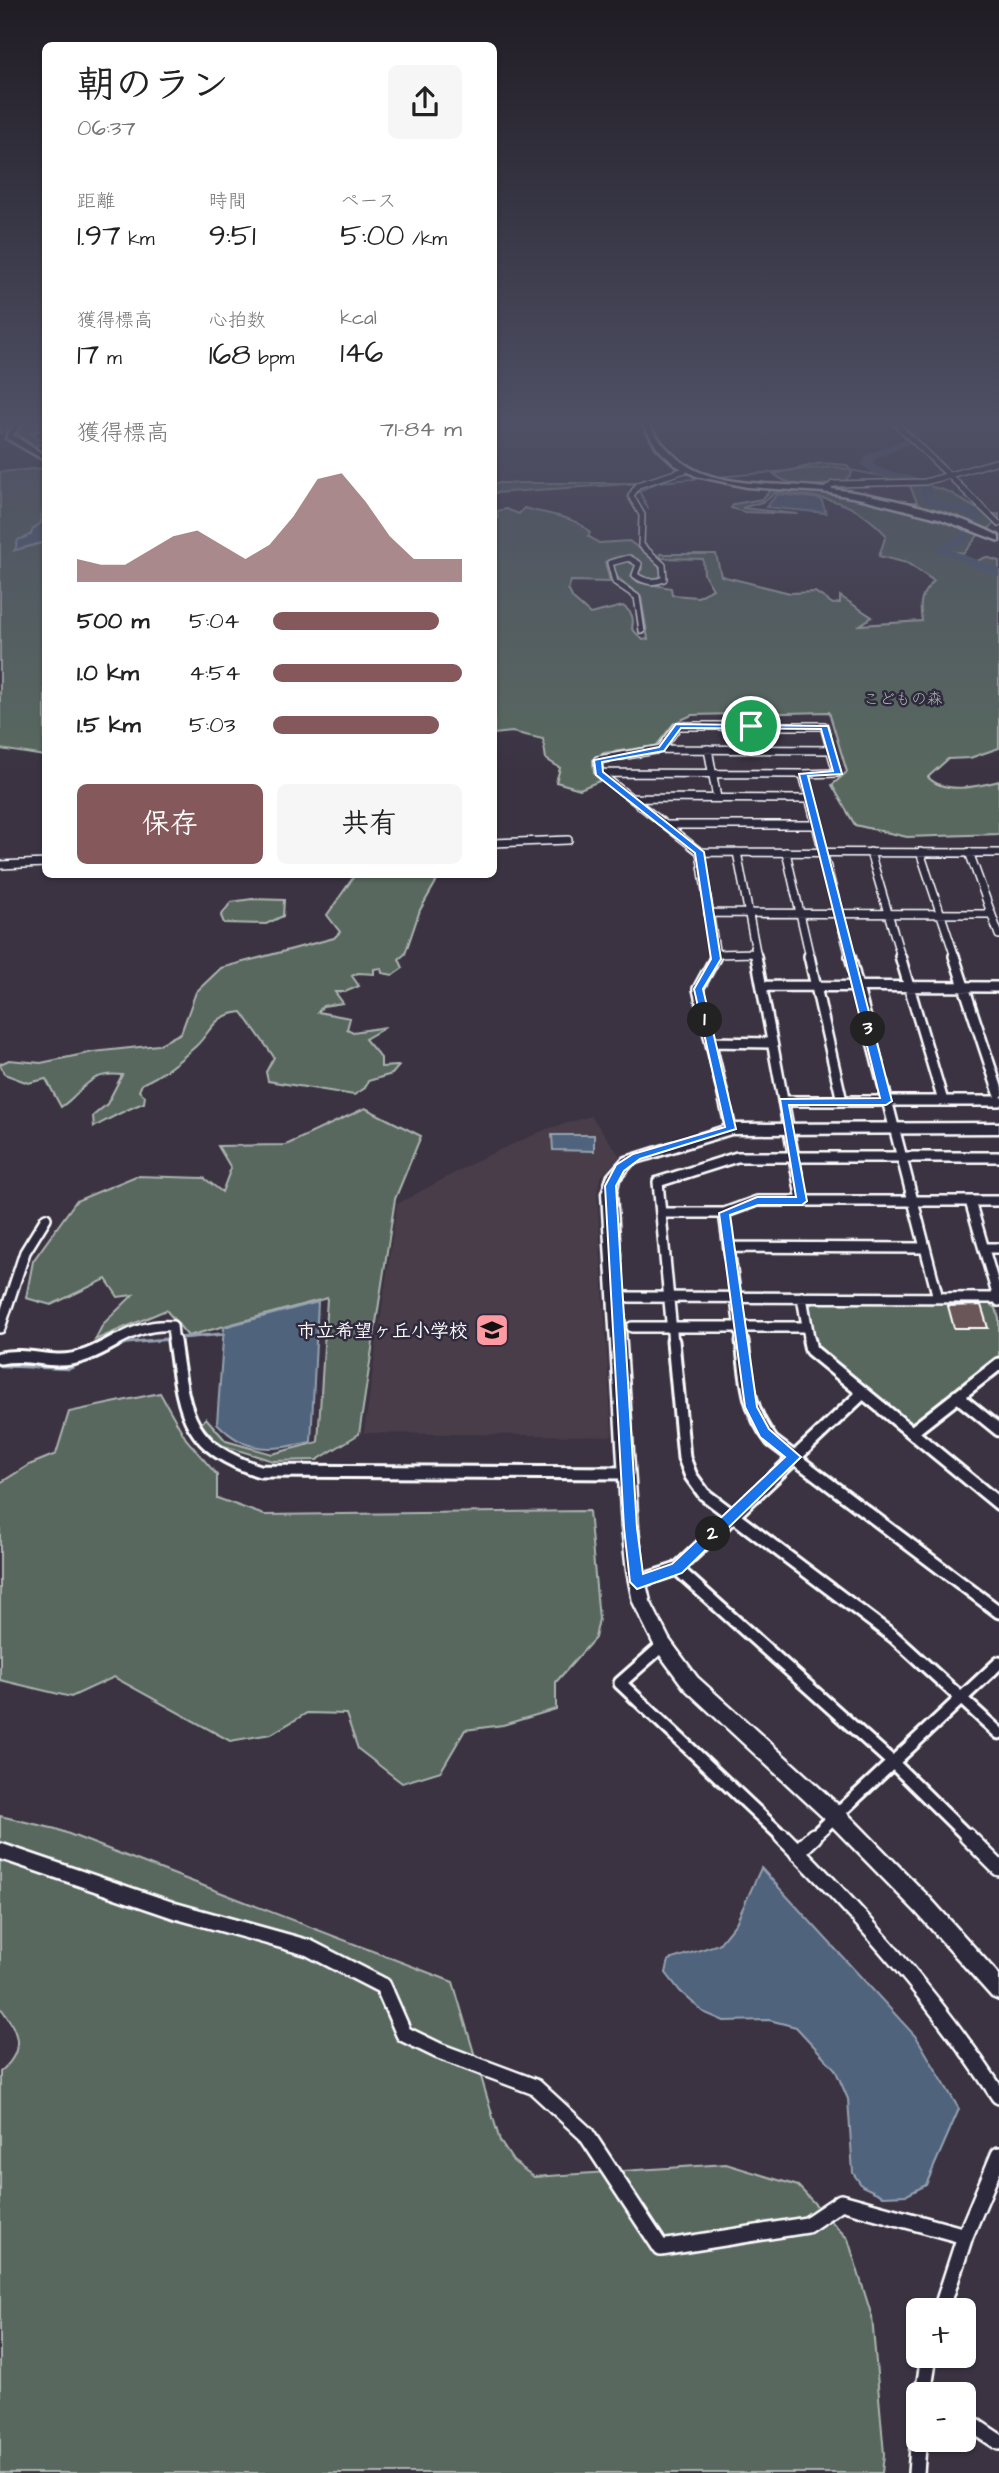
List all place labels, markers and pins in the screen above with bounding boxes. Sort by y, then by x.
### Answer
pin [721,696,781,756]
pin: 1 [688,1002,722,1038]
pin: 3 [850,1012,886,1046]
school or university icon: 市立希望ヶ丘小学校 [473,1311,511,1349]
place label: 市立希望ヶ丘小学校 [297,1318,468,1345]
pin: 2 [696,1516,730,1552]

